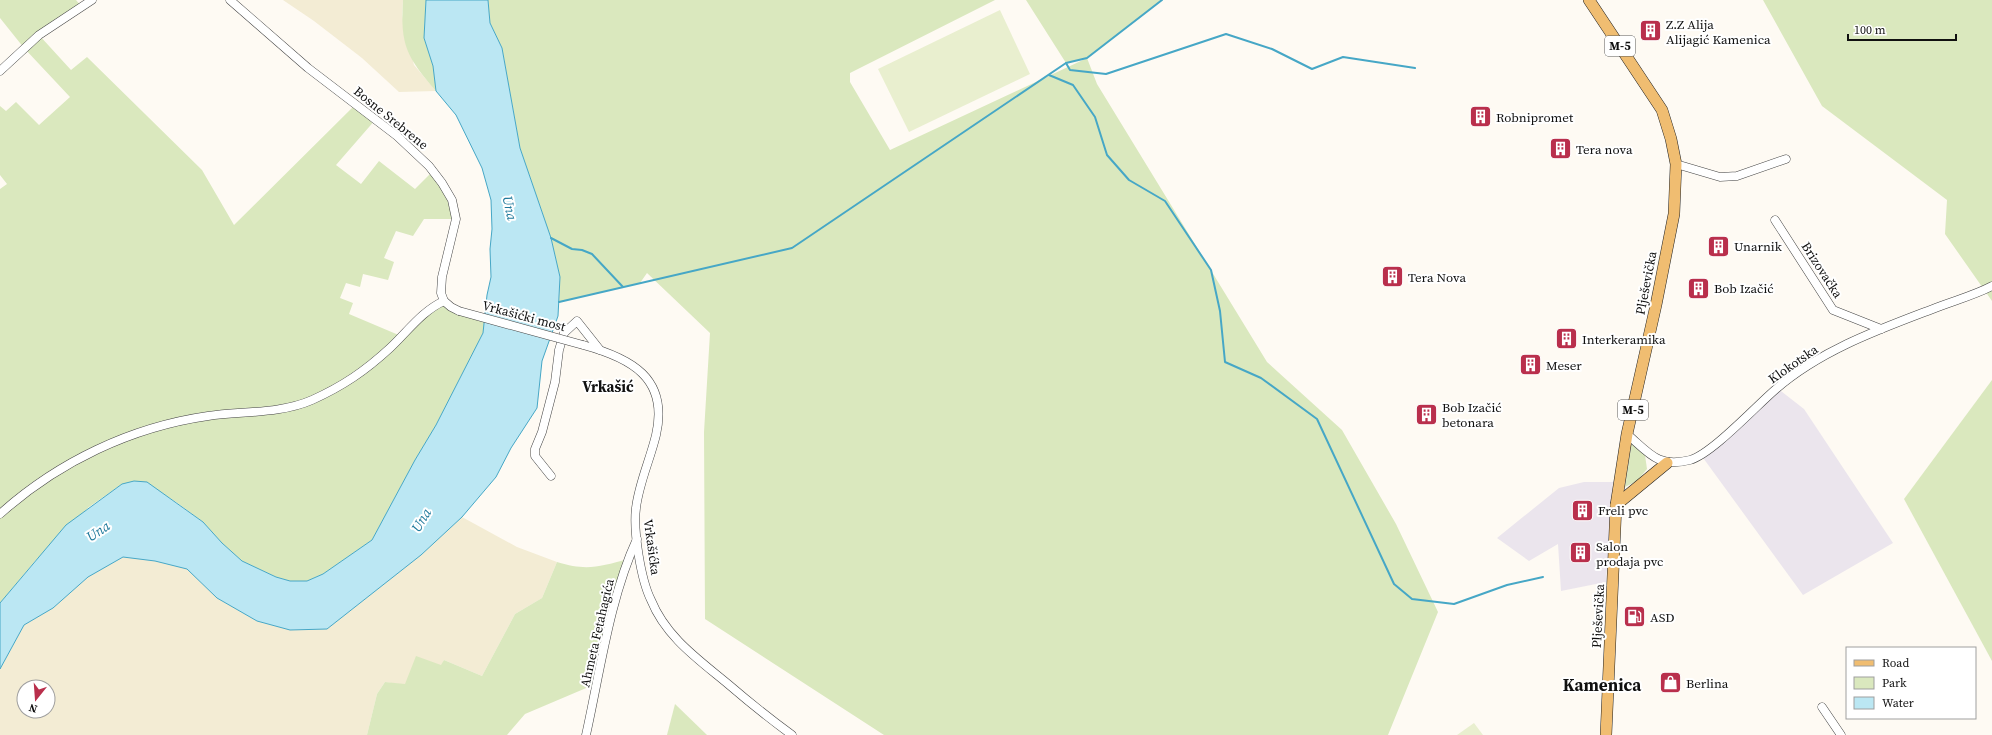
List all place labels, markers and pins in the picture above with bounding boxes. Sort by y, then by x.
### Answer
place label: Z.Z Alija Alijagić Kamenica [1666,16,1771,48]
building icon: Z.Z Alija Alijagić Kamenica [1638,18,1664,44]
building icon: Robnipromet [1467,104,1493,130]
place label: Robnipromet [1496,109,1574,126]
building icon: Tera nova [1547,136,1573,162]
place label: Tera nova [1576,141,1633,158]
building icon: Unarnik [1705,233,1731,259]
place label: Unarnik [1734,238,1783,255]
building icon: Tera Nova [1380,264,1406,290]
place label: Tera Nova [1408,269,1466,286]
building icon: Bob Izačić [1685,275,1711,301]
place label: Bob Izačić [1714,280,1774,297]
building icon: Interkeramika [1553,326,1579,352]
place label: Interkeramika [1582,331,1666,348]
building icon: Meser [1517,352,1543,378]
place label: Meser [1546,357,1582,374]
place label: Bob Izačić betonara [1442,399,1502,431]
building icon: Bob Izačić betonara [1413,401,1439,427]
building icon: Freli pvc [1570,497,1596,523]
place label: Freli pvc [1598,502,1648,519]
place label: Salon prodaja pvc [1596,538,1663,570]
building icon: Salon prodaja pvc [1567,540,1593,566]
fuel station icon: ASD [1621,604,1647,630]
place label: ASD [1650,609,1674,626]
shop icon: Berlina [1657,670,1683,696]
place label: Berlina [1686,675,1729,692]

